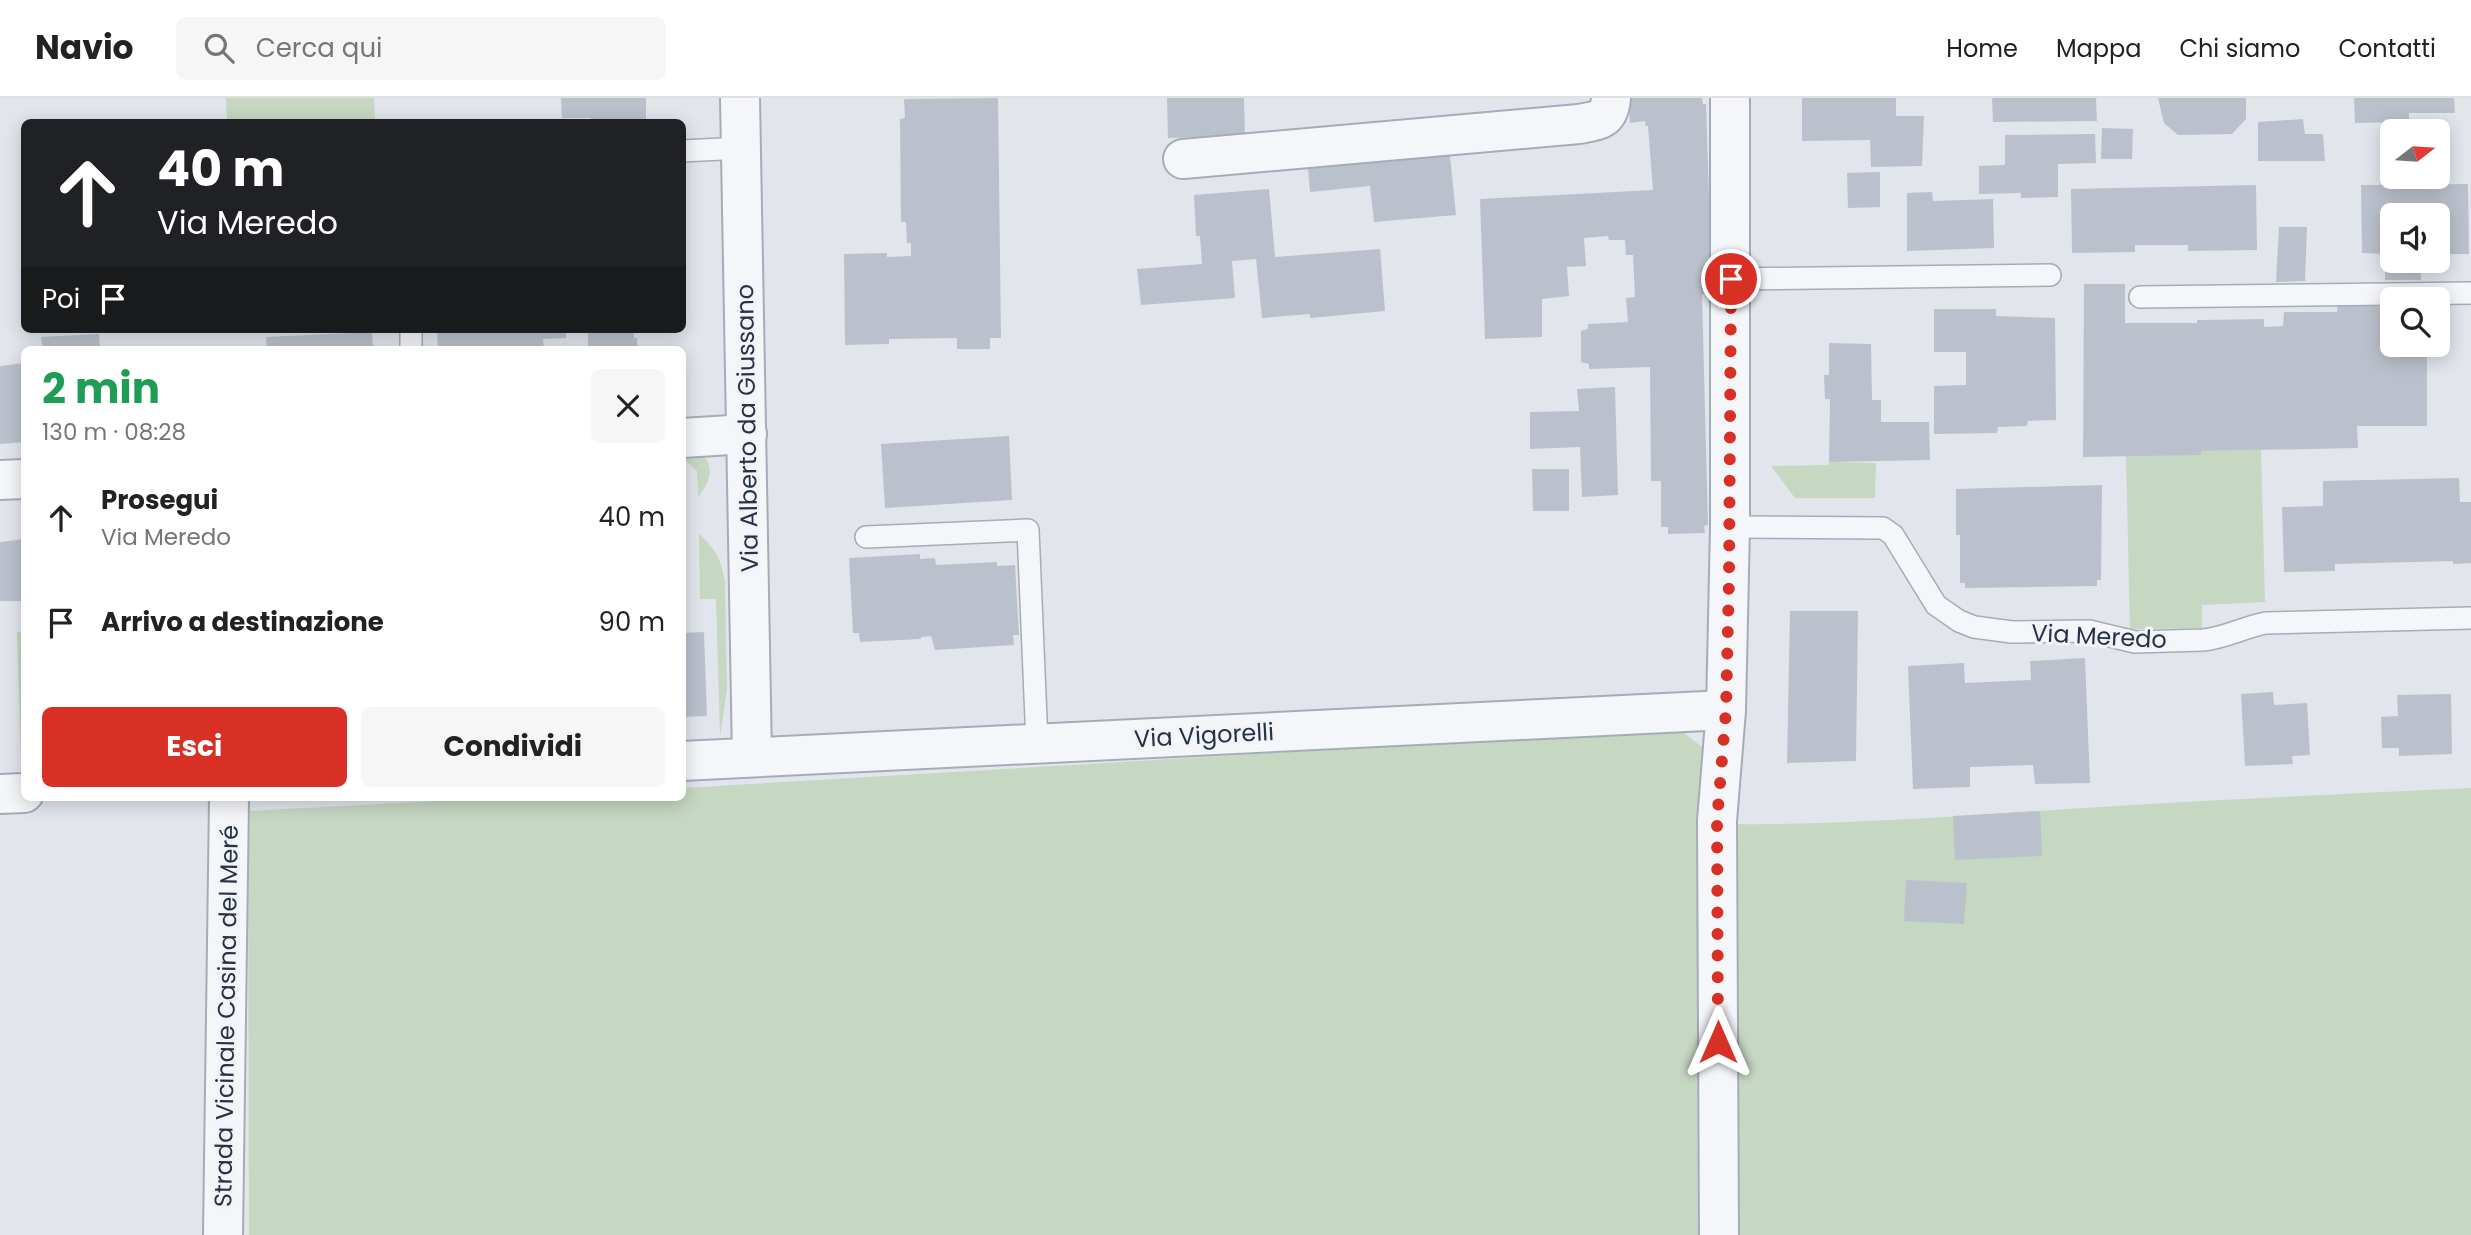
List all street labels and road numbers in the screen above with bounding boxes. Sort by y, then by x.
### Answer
street label: Via Alberto da Giussano [728,284,766,572]
street label: Via Meredo [2030,616,2168,656]
street label: Via Vigorelli [1133,715,1275,755]
street label: Strada Vicinale Casina del Meré [206,825,246,1207]

